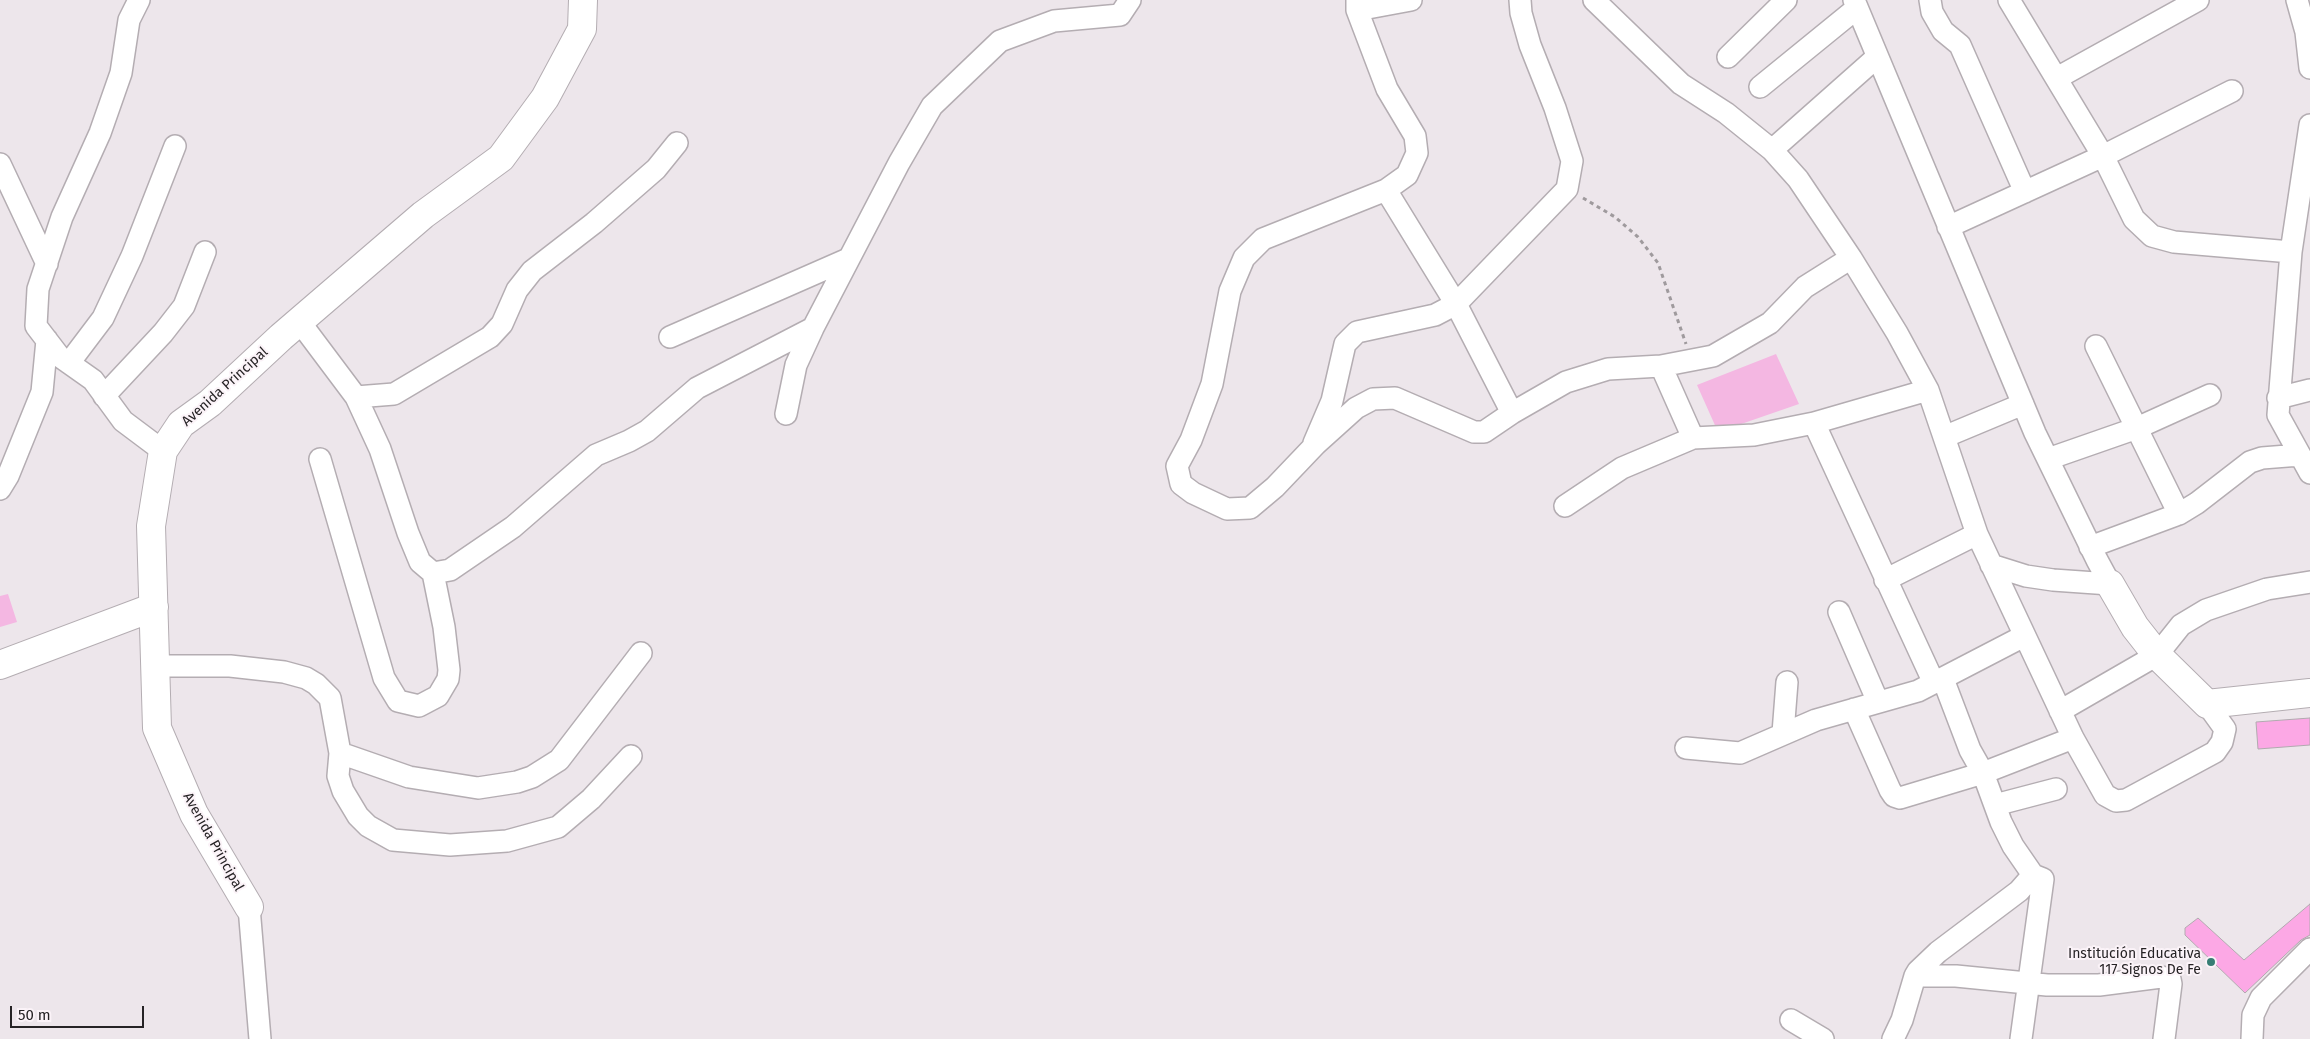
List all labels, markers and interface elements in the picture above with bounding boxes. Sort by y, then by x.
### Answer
street label: Avenida Principal [178,344,272,430]
street label: Avenida Principal [179,790,247,894]
place label: Institución Educativa 117 Signos De Fe [2068,946,2201,979]
marker: Institución Educativa 117 Signos De Fe [2205,956,2217,968]
scale bar [12,996,146,1028]
text: 50 m [18,1006,51,1024]

